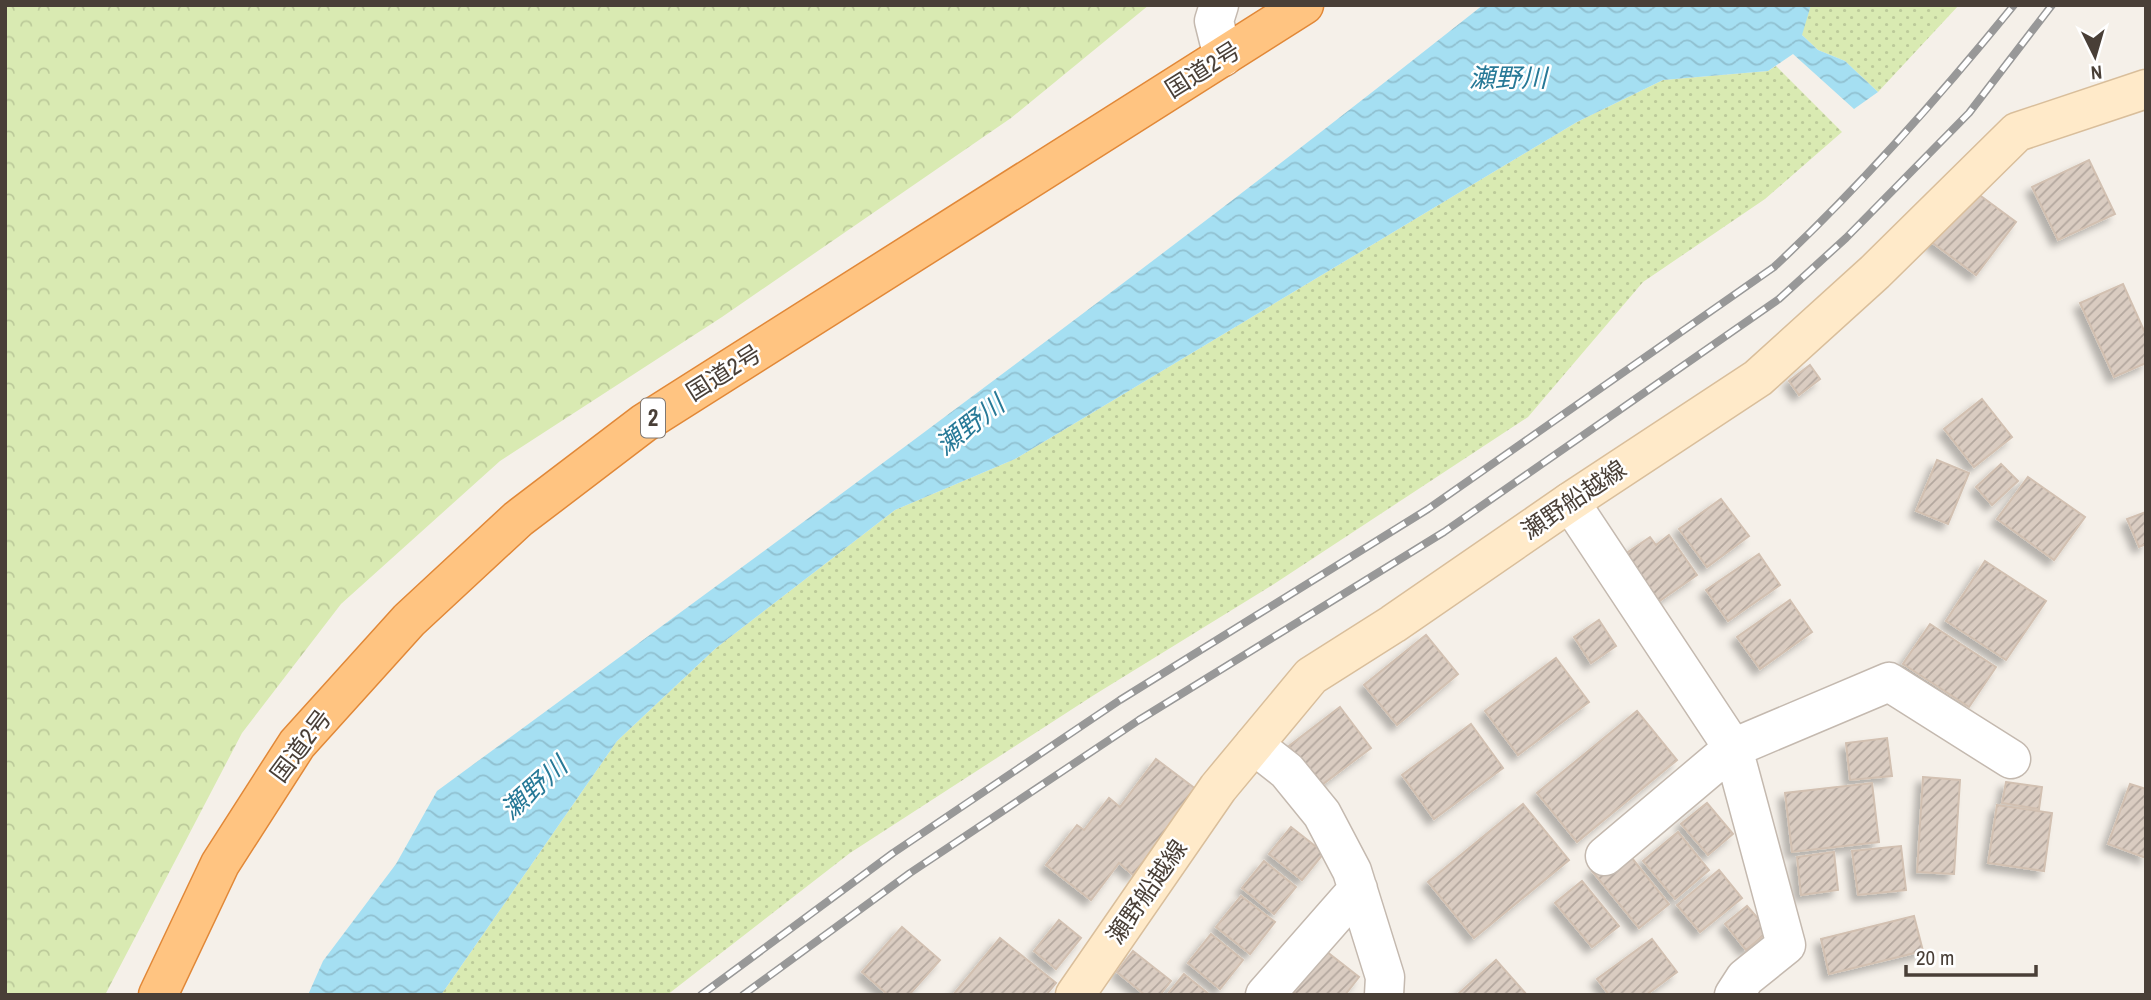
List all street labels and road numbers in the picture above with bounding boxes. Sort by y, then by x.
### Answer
street label: 国道2号 [1159,34,1246,105]
street label: 国道2号 [680,337,767,408]
road number: 2 [641,398,665,438]
street label: 瀬野船越線 [1515,452,1632,546]
street label: 国道2号 [262,703,338,788]
street label: 瀬野船越線 [1099,833,1194,950]

